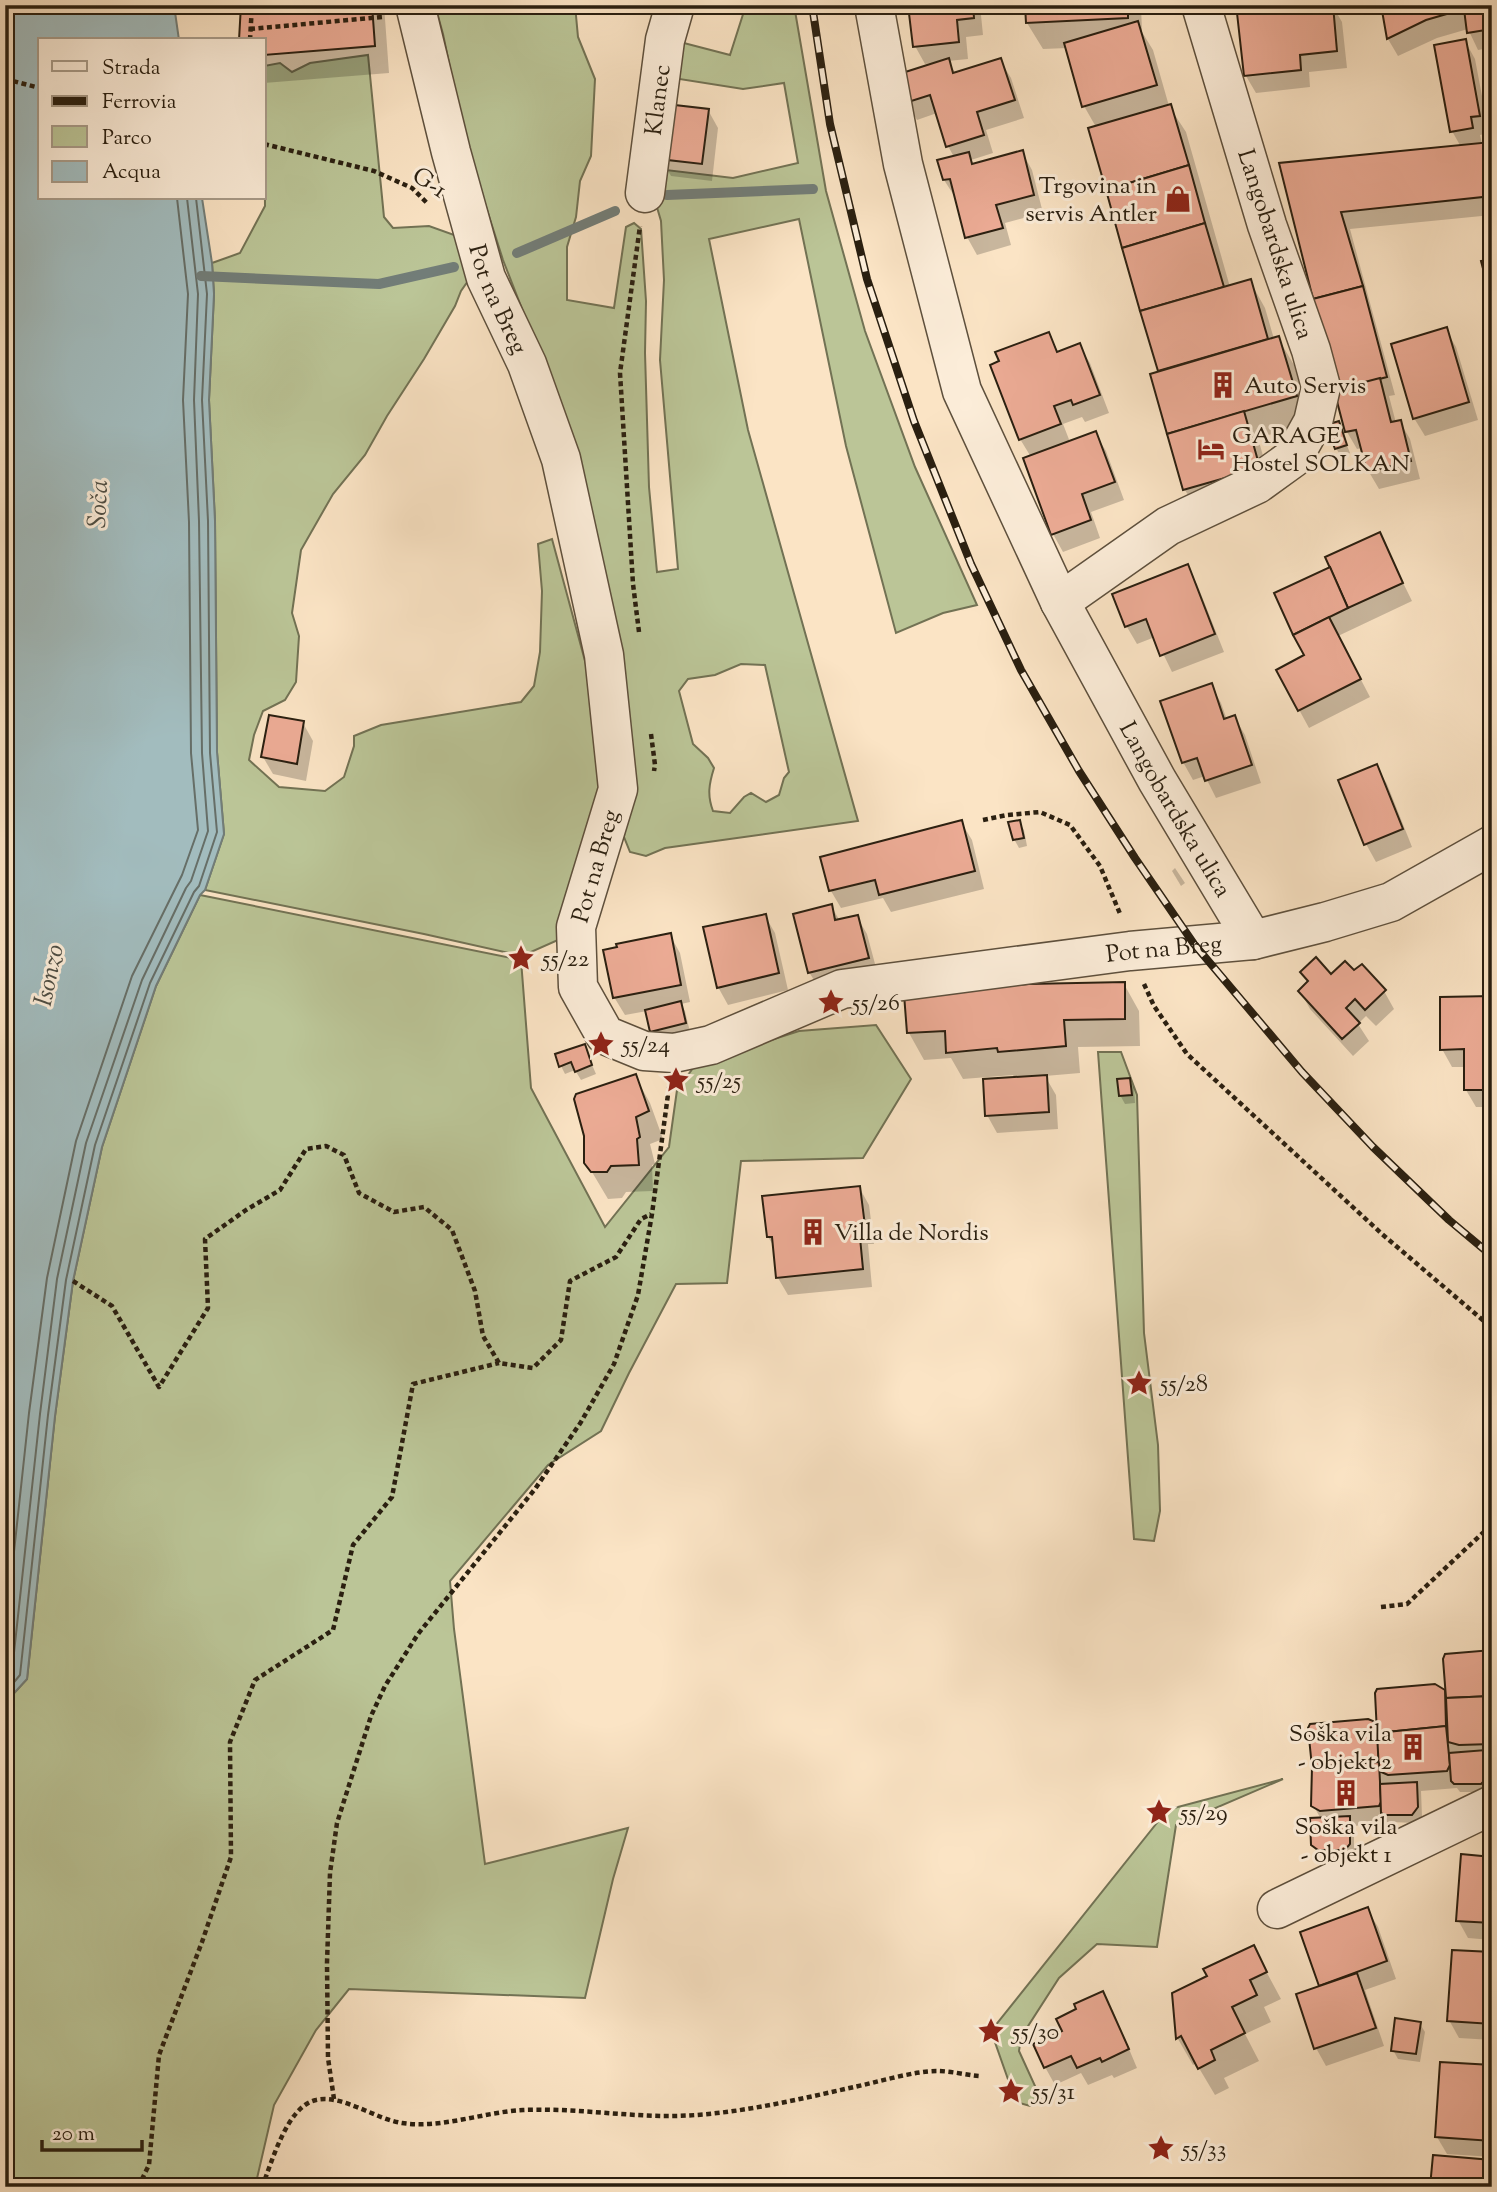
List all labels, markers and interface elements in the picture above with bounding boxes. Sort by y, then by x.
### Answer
legend [38,38,266,200]
text: Strada [102,54,161,84]
street label: Klanec [638,62,681,138]
text: Ferrovia [102,88,177,118]
text: Parco [102,124,152,154]
street label: Langobardska ulica [1227,145,1321,344]
text: Acqua [102,158,161,188]
street label: G-1 [405,160,453,208]
place label: Trgovina in servis Antler [1025,170,1157,232]
shop icon: Trgovina in servis Antler [1163,184,1193,214]
street label: Pot na Breg [459,241,535,360]
building icon: Auto Servis [1208,370,1238,400]
place label: Auto Servis [1244,370,1366,404]
place label: GARAGE Hostel SOLKAN [1232,420,1410,482]
hotel icon: GARAGE Hostel SOLKAN [1196,434,1226,464]
water label: Soča [80,479,119,529]
street label: Langobardska ulica [1109,716,1239,904]
street label: Pot na Breg [565,806,629,927]
street label: Pot na Breg [1104,928,1224,973]
water label: Isonzo [26,941,75,1010]
place icon: 55/22 [506,943,536,973]
place label: 55/22 [540,943,589,977]
place icon: 55/26 [816,987,846,1017]
place label: 55/26 [850,987,900,1021]
place icon: 55/24 [586,1029,616,1059]
place label: 55/24 [620,1029,670,1063]
place icon: 55/25 [661,1065,691,1095]
place label: 55/25 [695,1065,741,1099]
building icon: Villa de Nordis [798,1217,828,1247]
place label: Villa de Nordis [834,1217,989,1251]
place icon: 55/28 [1124,1368,1154,1398]
place label: 55/28 [1158,1368,1208,1402]
place label: Soška vila - objekt 2 [1289,1718,1392,1780]
building icon: Soška vila - objekt 2 [1398,1732,1428,1762]
building icon: Soška vila - objekt 1 [1331,1778,1361,1808]
place icon: 55/29 [1144,1797,1174,1827]
place label: 55/29 [1178,1797,1228,1831]
place label: Soška vila - objekt 1 [1294,1811,1398,1873]
place icon: 55/30 [976,2016,1006,2046]
place label: 55/30 [1010,2016,1059,2050]
place icon: 55/31 [996,2076,1026,2106]
place label: 55/31 [1030,2076,1075,2110]
scale bar [42,2108,142,2152]
text: 20 m [52,2120,95,2150]
place icon: 55/33 [1146,2133,1176,2163]
place label: 55/33 [1180,2133,1226,2167]

